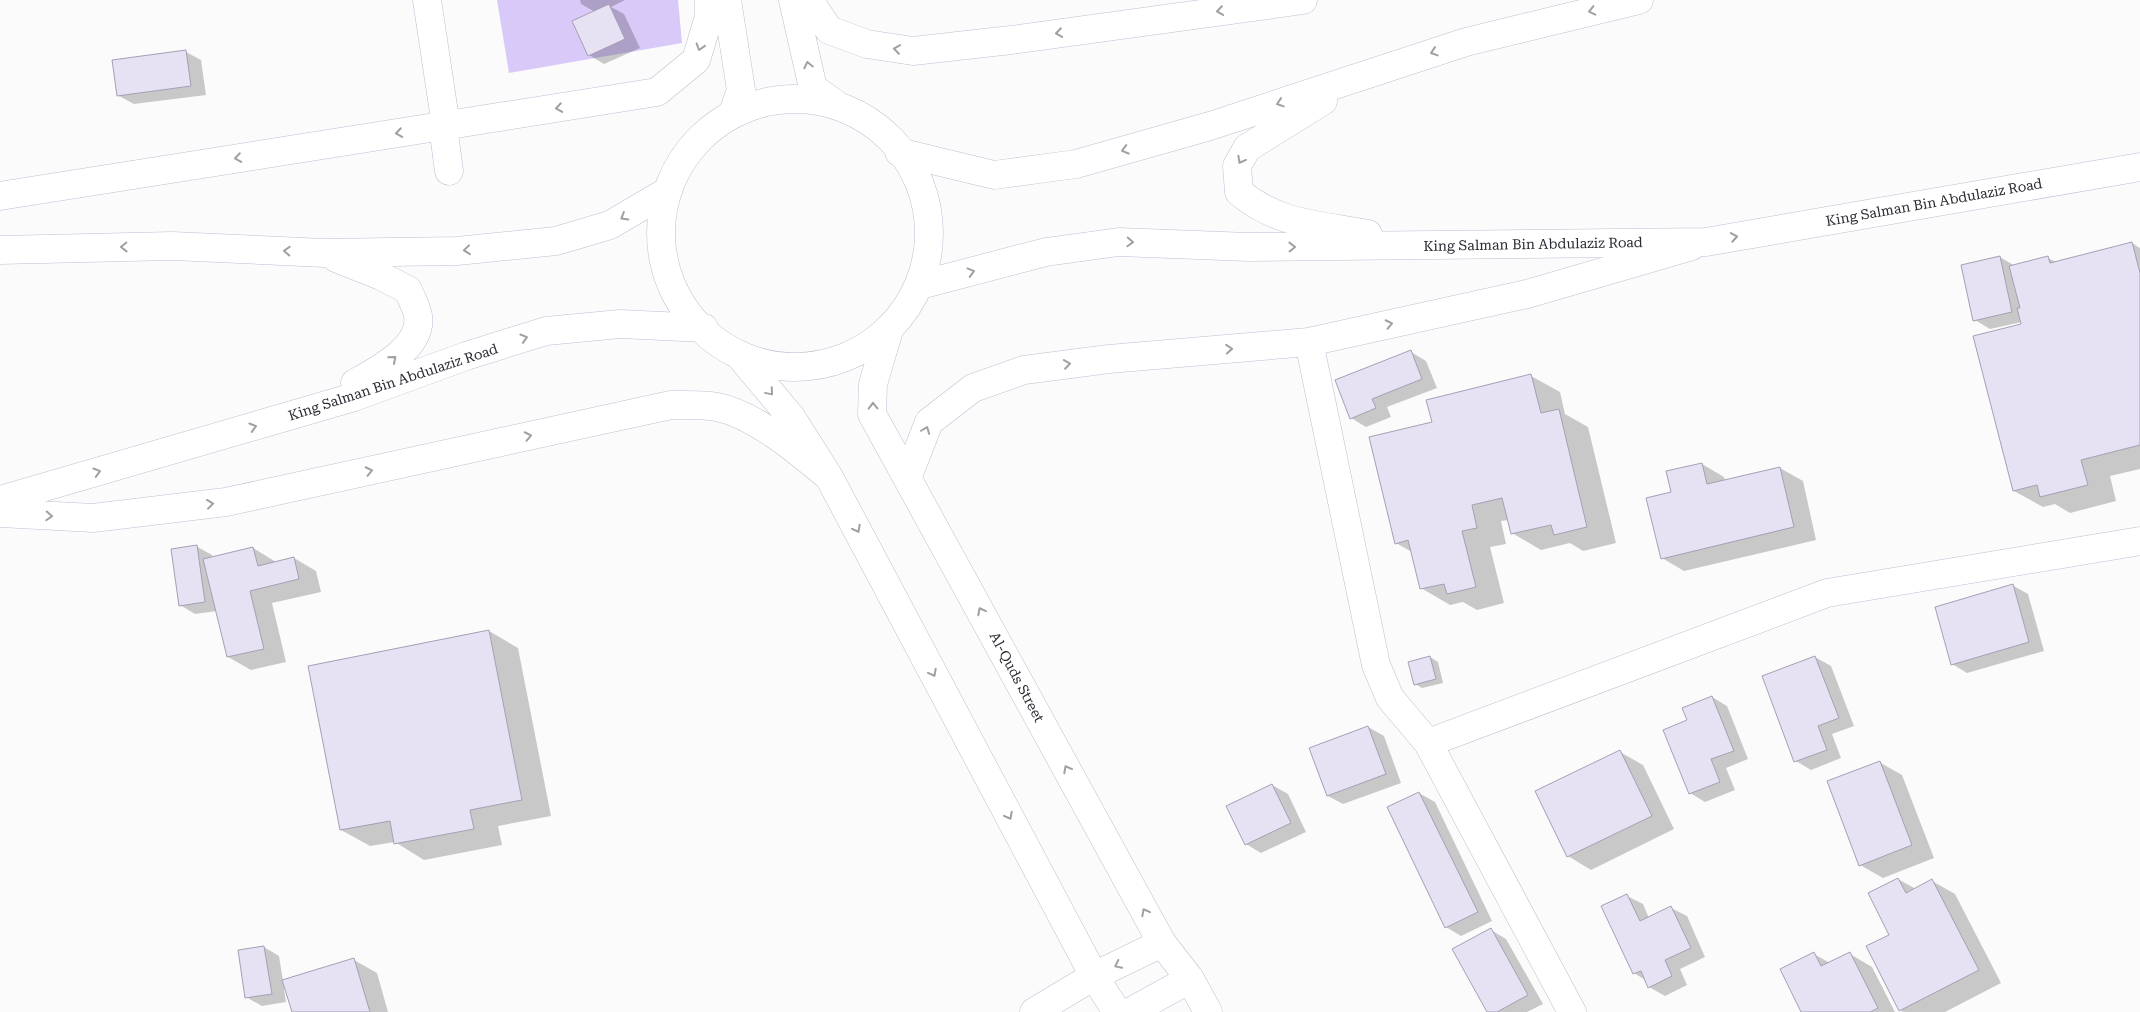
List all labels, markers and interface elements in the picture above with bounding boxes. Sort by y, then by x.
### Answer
one-way arrow [1587,5,1596,16]
one-way arrow [1215,6,1224,16]
one-way arrow [1054,28,1063,38]
one-way arrow [695,43,705,51]
one-way arrow [893,44,902,54]
one-way arrow [1431,46,1439,56]
one-way arrow [803,61,814,70]
one-way arrow [1276,97,1285,107]
one-way arrow [555,102,564,112]
one-way arrow [395,127,403,138]
one-way arrow [1121,145,1129,155]
one-way arrow [234,153,243,163]
one-way arrow [1237,154,1247,163]
street label: King Salman Bin Abdulaziz Road [1825,175,2043,229]
one-way arrow [621,210,630,220]
one-way arrow [1730,232,1739,242]
street label: King Salman Bin Abdulaziz Road [1423,234,1643,254]
one-way arrow [1126,237,1134,247]
one-way arrow [120,242,128,252]
one-way arrow [1289,242,1297,252]
one-way arrow [462,244,470,255]
one-way arrow [283,246,291,257]
one-way arrow [966,267,974,277]
one-way arrow [1385,320,1394,330]
one-way arrow [520,334,528,344]
street label: King Salman Bin Abdulaziz Road [286,340,500,424]
one-way arrow [1225,343,1233,354]
one-way arrow [387,356,396,365]
one-way arrow [1064,359,1072,370]
one-way arrow [764,387,773,396]
one-way arrow [868,402,878,410]
one-way arrow [249,422,257,432]
one-way arrow [920,427,930,435]
one-way arrow [524,431,532,442]
one-way arrow [365,466,374,477]
one-way arrow [93,467,101,477]
one-way arrow [207,499,215,510]
one-way arrow [45,510,53,521]
one-way arrow [851,524,861,533]
one-way arrow [977,607,987,616]
street label: Al-Quds Street [987,629,1047,725]
one-way arrow [927,667,937,676]
one-way arrow [1063,765,1073,774]
one-way arrow [1003,811,1013,820]
one-way arrow [1141,908,1151,917]
one-way arrow [1114,958,1123,969]

